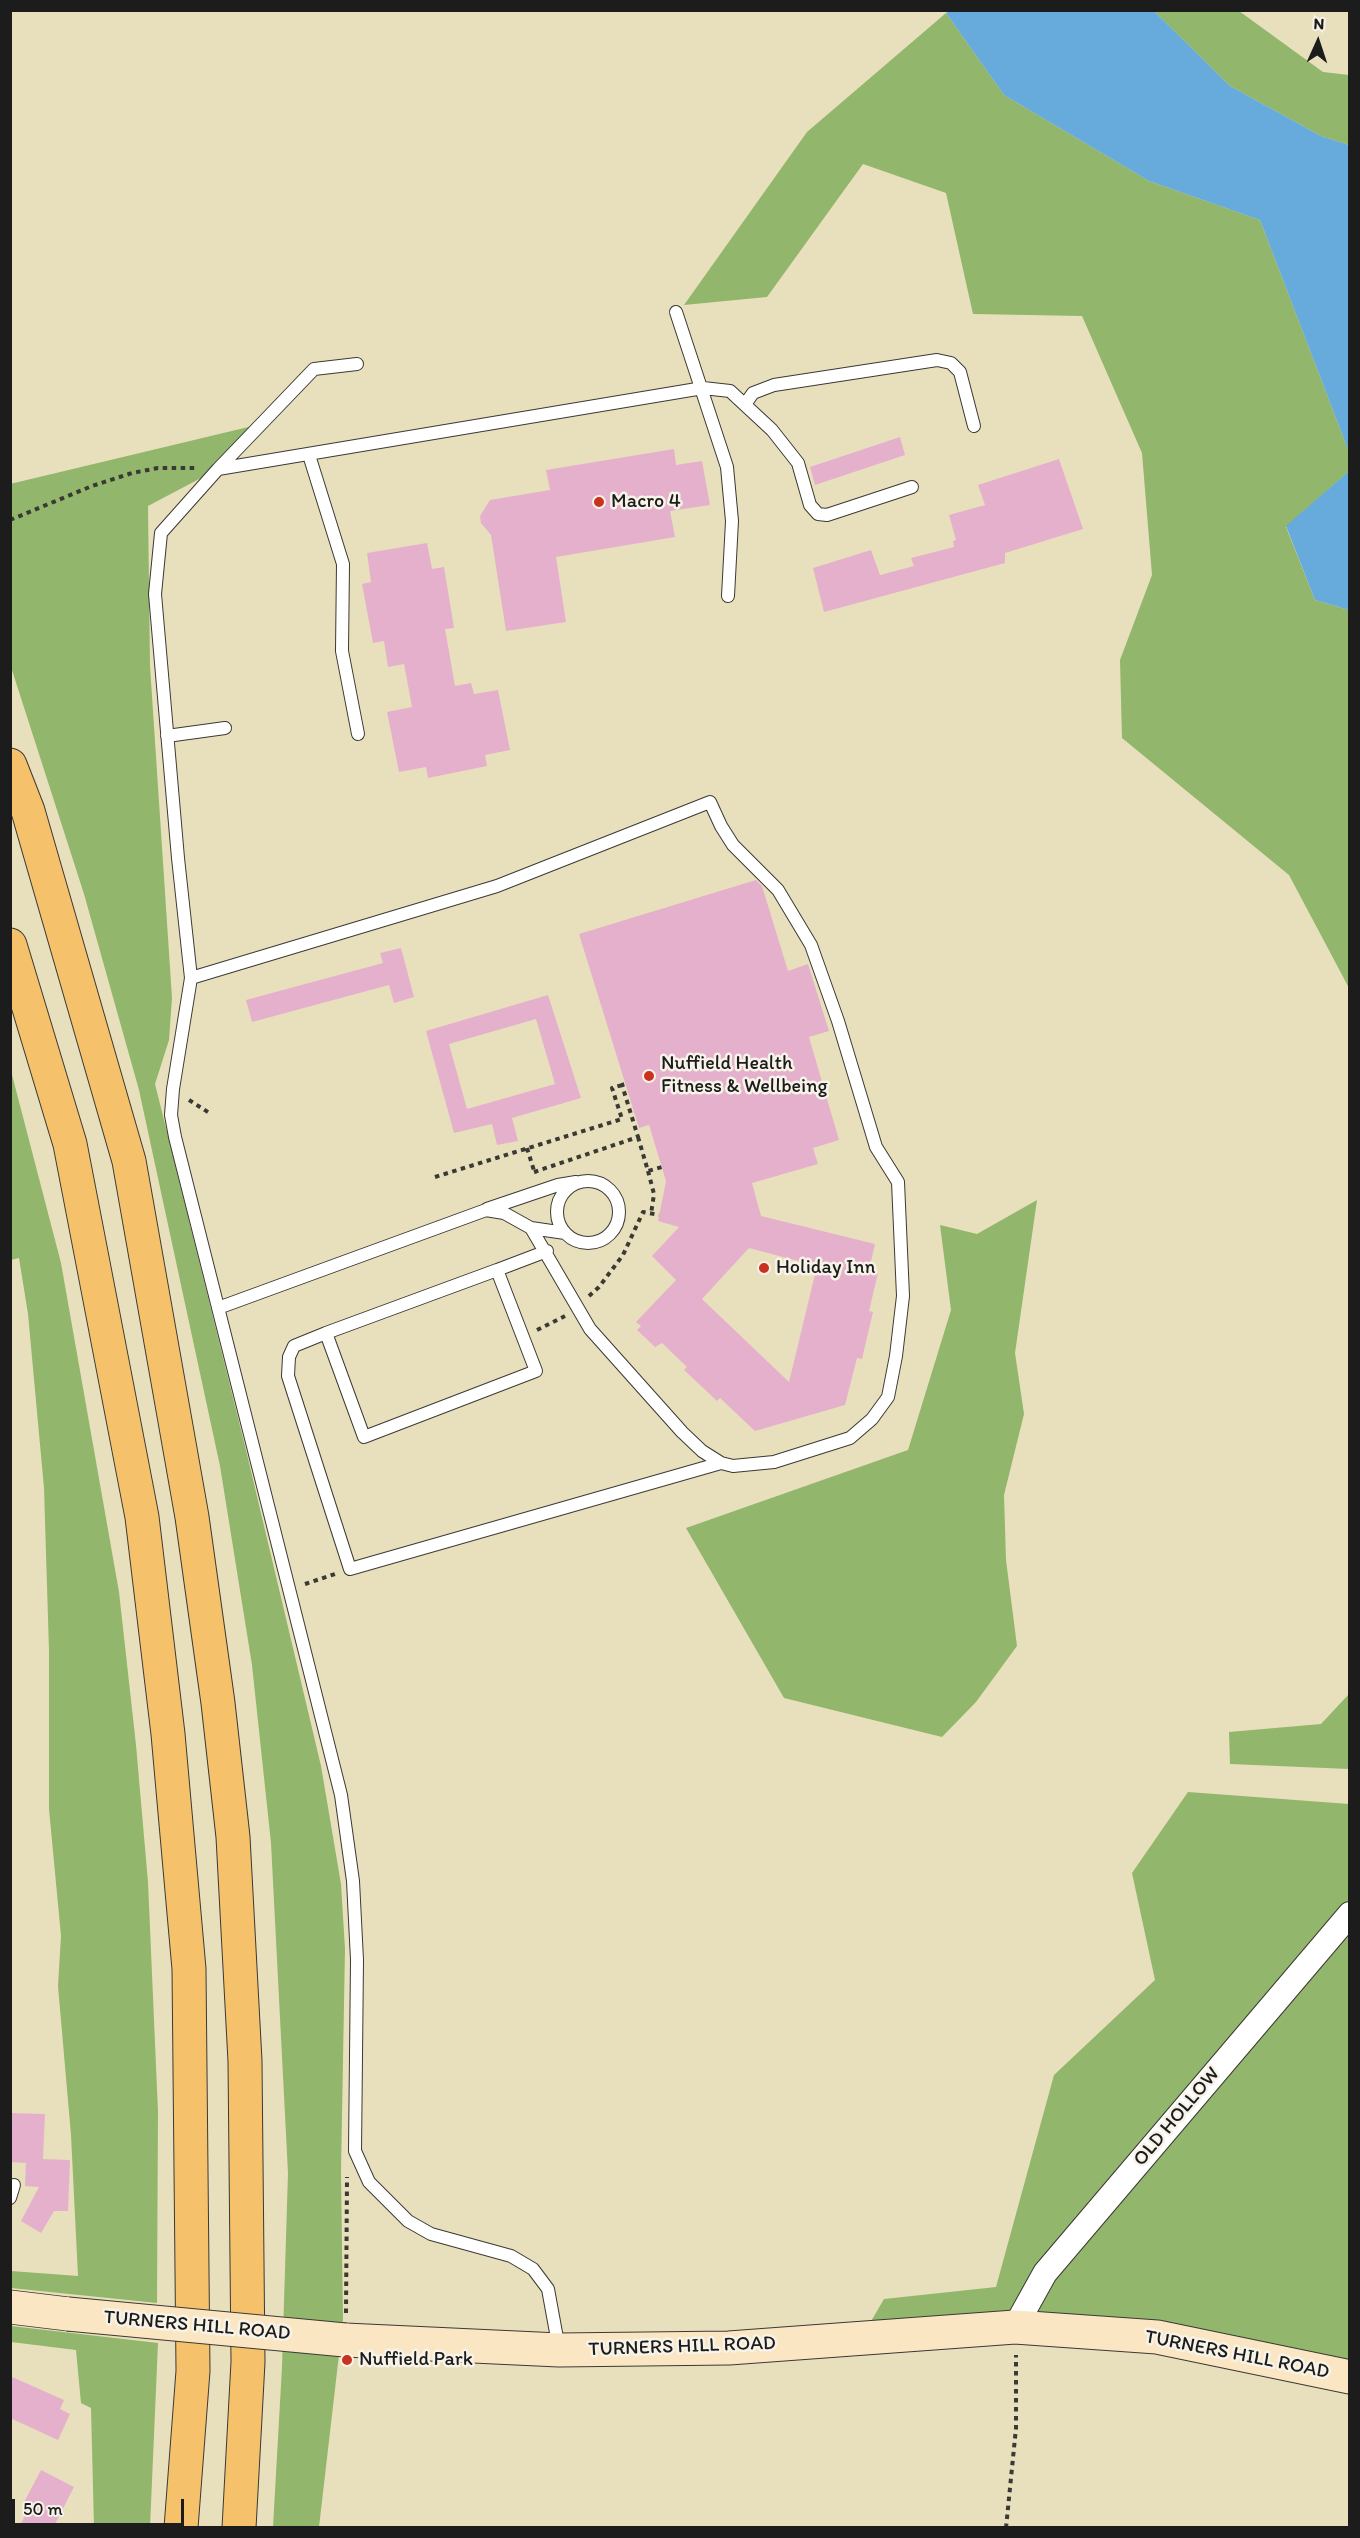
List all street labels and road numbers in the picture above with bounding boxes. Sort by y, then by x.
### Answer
street label: OLD HOLLOW [1129,2063,1225,2171]
street label: TURNERS HILL ROAD [103,2306,291,2346]
street label: TURNERS HILL ROAD [1143,2325,1331,2385]
street label: TURNERS HILL ROAD [588,2332,776,2362]

